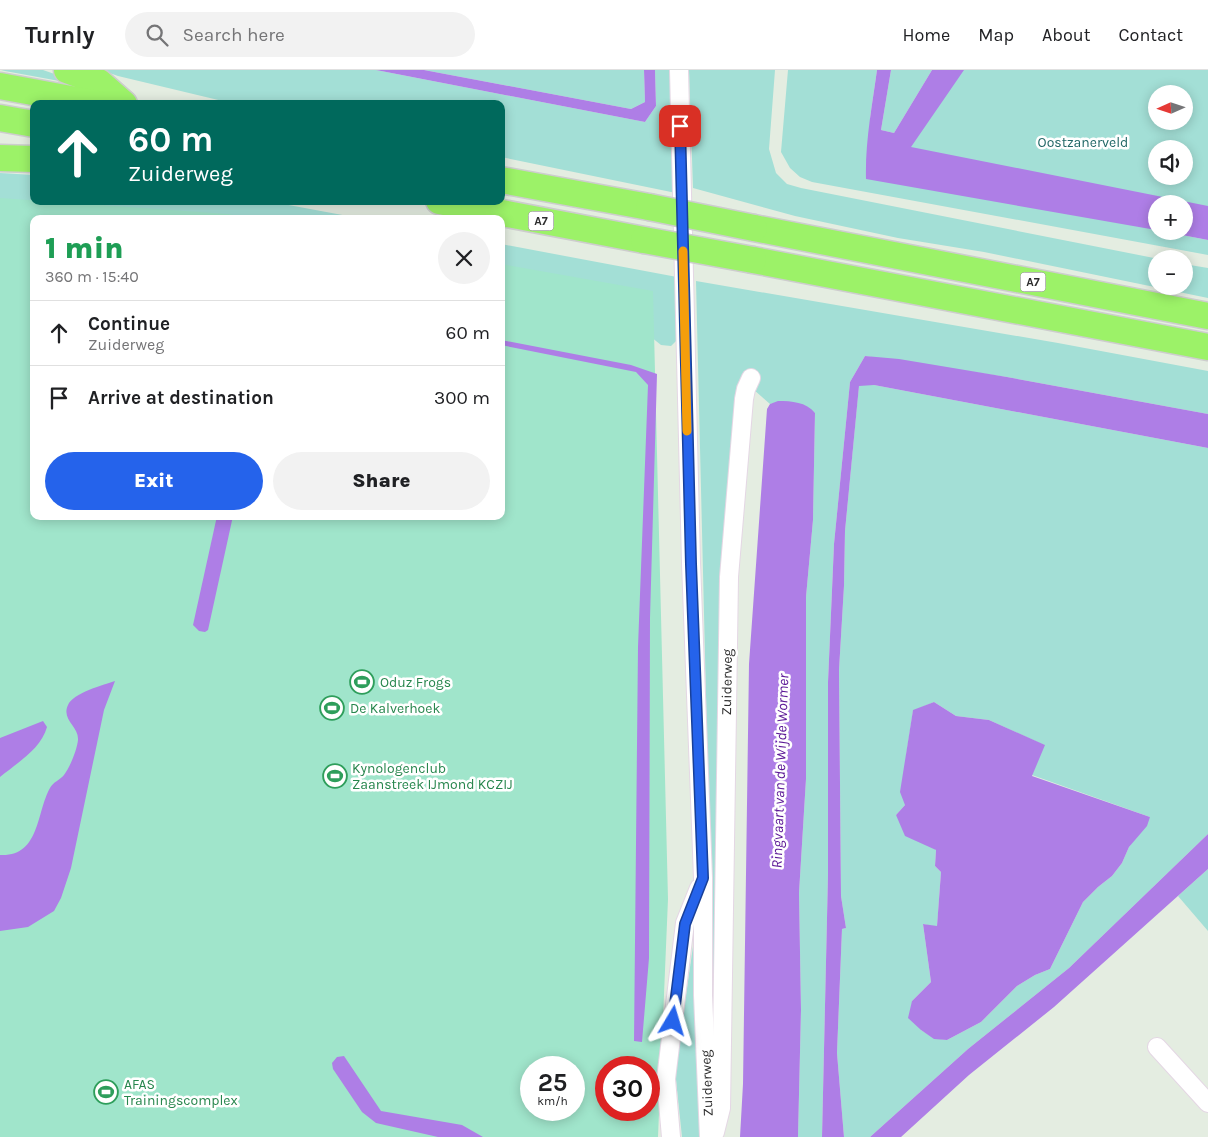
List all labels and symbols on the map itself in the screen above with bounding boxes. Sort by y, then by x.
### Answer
north arrow [1148,85,1192,130]
pin [659,105,701,147]
park label: Oostzanerveld [1038,134,1128,151]
road number: A7 [528,212,554,230]
road number: A7 [1020,272,1046,292]
street label: Zuiderweg [718,648,736,716]
sports icon: Oduz Frogs [349,669,375,695]
water label: Ringvaart van de Wijde Wormer [768,673,792,869]
place label: Oduz Frogs [380,674,451,691]
sports icon: De Kalverhoek [319,695,345,721]
place label: De Kalverhoek [350,700,440,717]
place label: Kynologenclub Zaanstreek IJmond KCZIJ [352,760,513,793]
sports icon: Kynologenclub Zaanstreek IJmond KCZIJ [322,763,348,789]
position arrow [646,994,698,1046]
street label: Zuiderweg [697,1049,717,1117]
speed limit sign: 30 [595,1056,660,1121]
place label: AFAS Trainingscomplex [124,1076,238,1109]
sports icon: AFAS Trainingscomplex [93,1079,119,1105]

